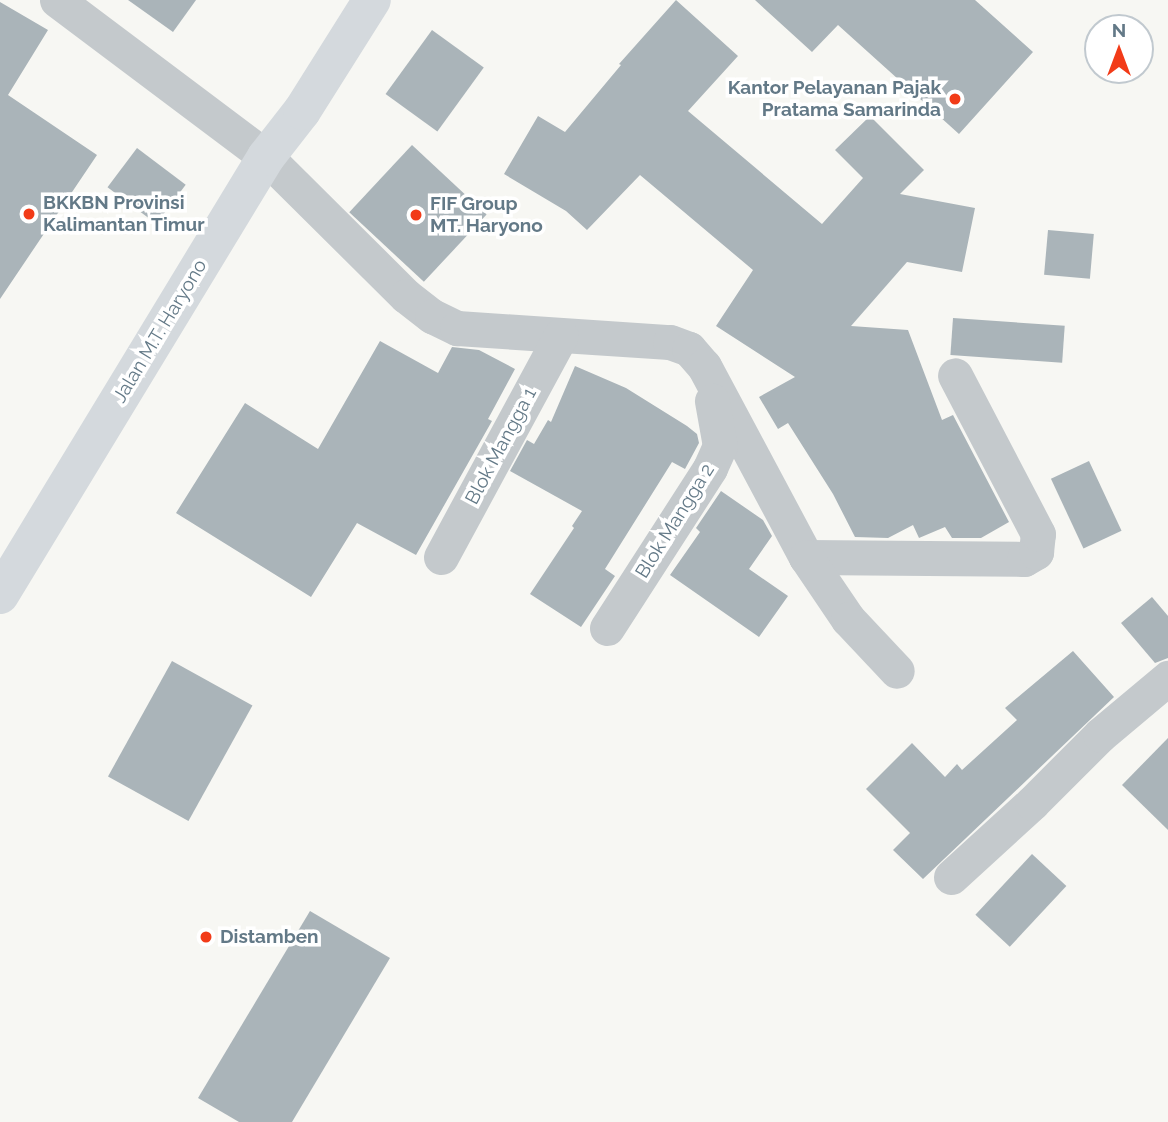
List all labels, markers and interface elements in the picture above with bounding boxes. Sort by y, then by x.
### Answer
north arrow [1084,14,1154,84]
text: N [1112,19,1126,41]
place label: Kantor Pelayanan Pajak Pratama Samarinda [727,77,941,121]
marker: Kantor Pelayanan Pajak Pratama Samarinda [947,91,963,107]
place label: BKKBN Provinsi Kalimantan Timur [43,192,205,236]
place label: FIF Group MT. Haryono [430,193,543,237]
marker: BKKBN Provinsi Kalimantan Timur [21,206,37,222]
marker: FIF Group MT. Haryono [408,207,424,223]
street label: Jalan M.T. Haryono [108,255,212,407]
street label: Blok Mangga 1 [461,384,541,508]
street label: Blok Mangga 2 [631,460,719,582]
place label: Distamben [220,926,319,948]
marker: Distamben [198,929,214,945]

